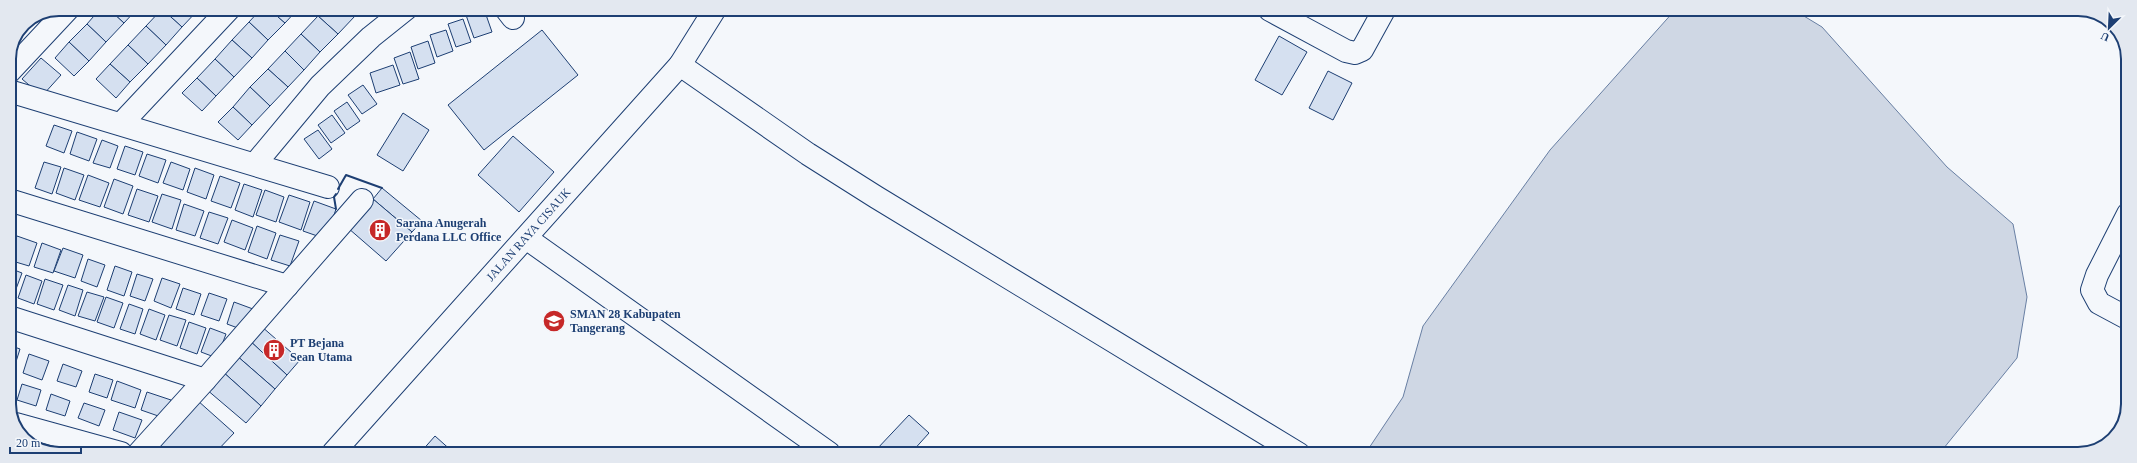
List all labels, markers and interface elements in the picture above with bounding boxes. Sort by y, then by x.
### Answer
north arrow [2089,8,2129,48]
text: U [2099,30,2111,44]
street label: JALAN RAYA CISAUK [483,185,574,284]
place label: Sarana Anugerah Perdana LLC Office [396,216,502,244]
building icon: Sarana Anugerah Perdana LLC Office [367,217,393,243]
place label: SMAN 28 Kabupaten Tangerang [570,307,681,335]
school or university icon: SMAN 28 Kabupaten Tangerang [541,308,567,334]
place label: PT Bejana Sean Utama [290,336,352,364]
building icon: PT Bejana Sean Utama [261,337,287,363]
scale bar [10,429,81,455]
text: 20 m [16,436,41,450]

